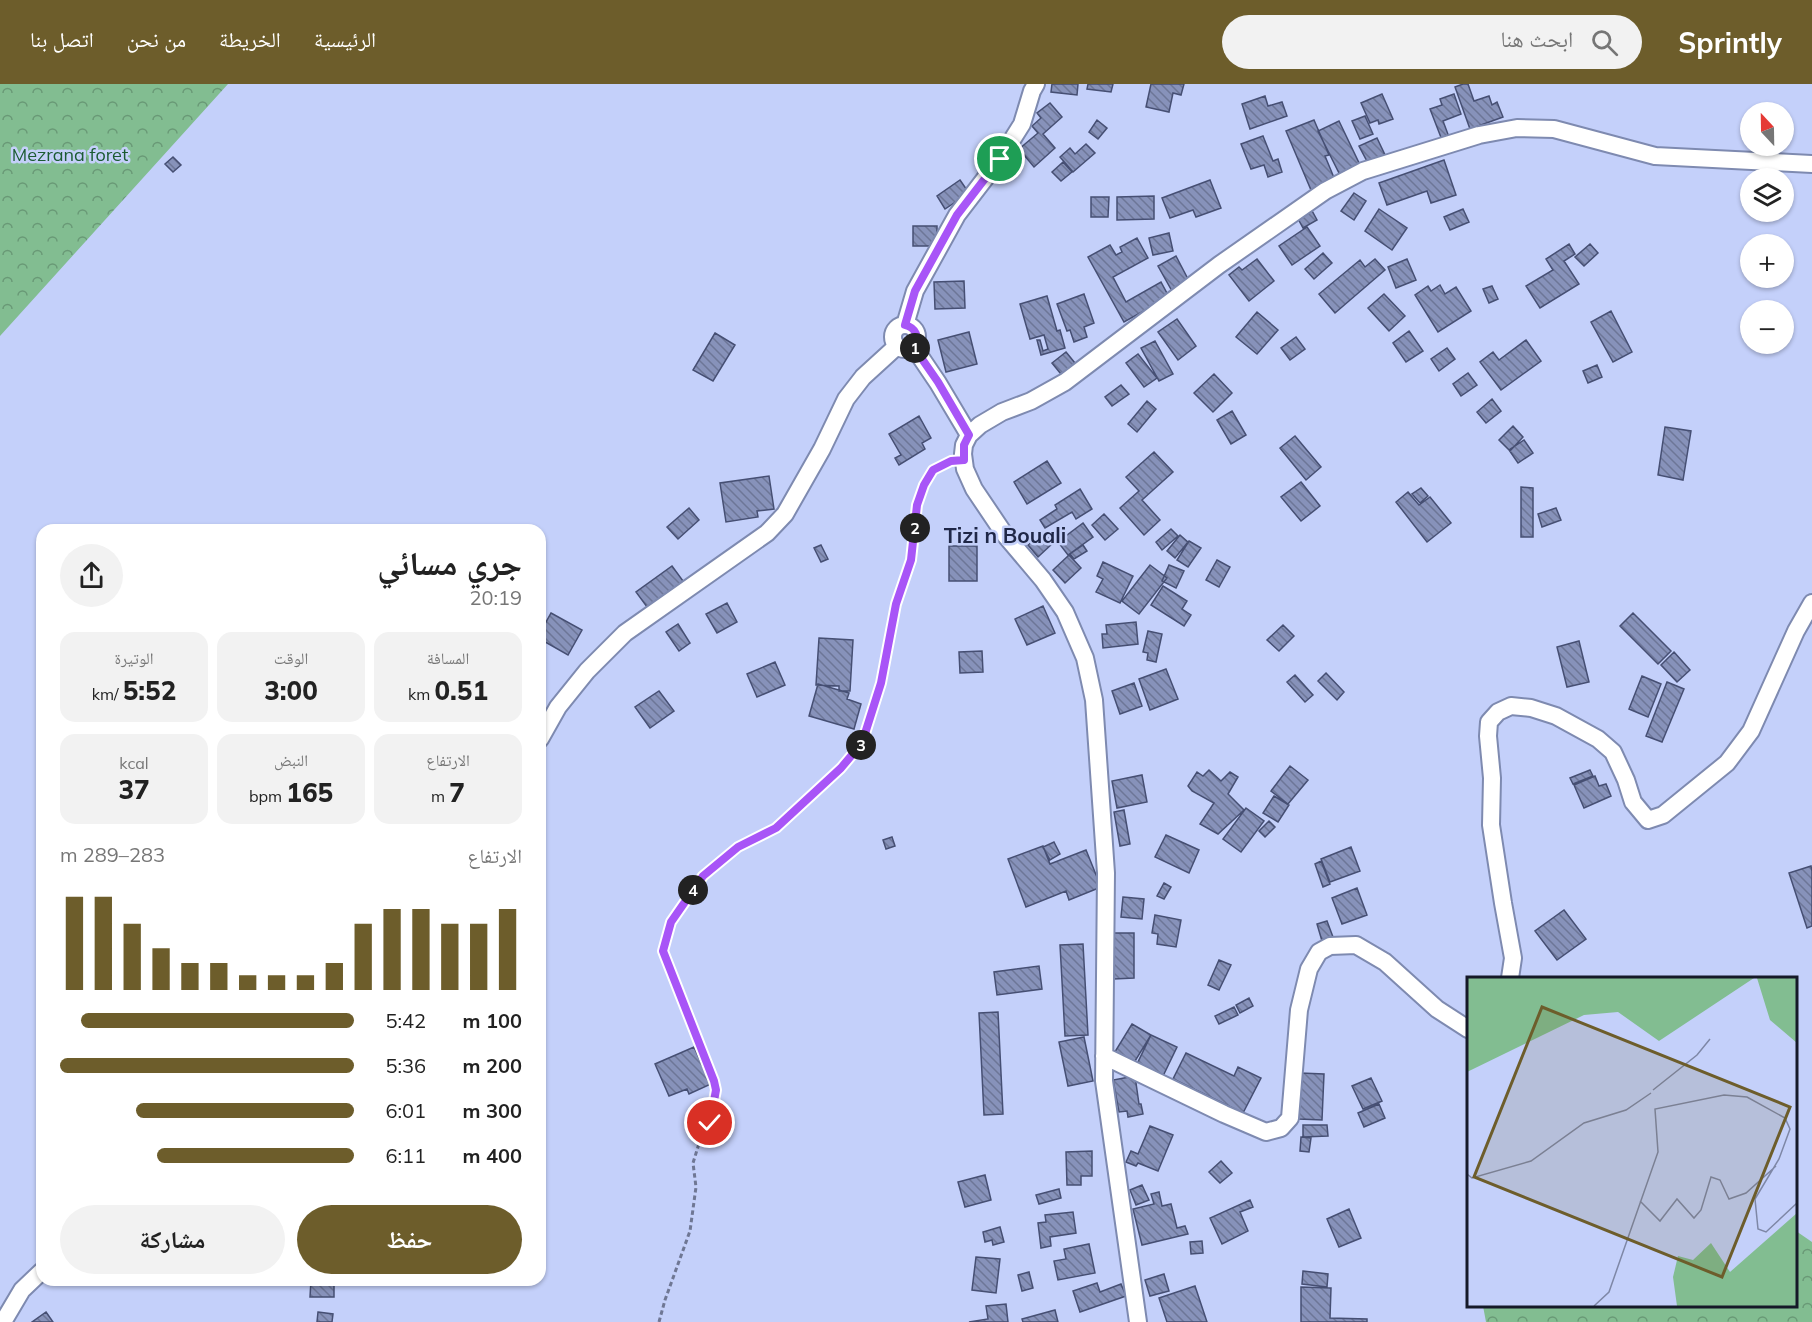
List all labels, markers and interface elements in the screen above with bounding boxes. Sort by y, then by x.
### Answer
search box [1222,15,1642,69]
text: ابحث هنا [1500,25,1573,53]
text: Sprintly [1678,25,1782,60]
text: اتصل بنا [30,26,94,52]
text: من نحن [127,26,186,52]
text: الخريطة [219,26,281,52]
text: الرئيسية [314,26,376,52]
icon: search [1588,26,1621,59]
north arrow [1740,102,1794,156]
map controls [1740,102,1794,354]
pin [974,133,1025,184]
icon: arrive [983,142,1016,175]
park label: Mezrana foret [12,143,128,166]
button: layers [1740,168,1794,222]
button: + [1740,234,1794,288]
button: − [1740,300,1794,354]
pin: 1 [900,333,930,363]
text: 1 [910,338,920,358]
pin: 2 [900,513,930,543]
text: 2 [910,518,920,538]
district label: Tizi n Bouali [944,522,1066,548]
text: جري مسائي [377,542,522,583]
button: share [60,544,123,607]
text: 20:19 [469,585,522,610]
text: الوتيرة [115,648,153,668]
text: الوقت [274,648,308,668]
text: المسافة [427,648,469,668]
text: 5:52 [123,674,176,707]
text: 3:00 [264,674,318,707]
text: 0.51 [434,674,488,707]
text: /km [92,684,123,704]
text: km [408,684,434,704]
pin: 3 [846,730,876,760]
text: 3 [856,735,866,755]
text: النبض [274,750,308,770]
text: الارتفاع [426,750,470,770]
text: kcal [119,753,149,773]
text: 37 [118,773,150,806]
text: 165 [286,776,333,809]
text: 7 [449,776,465,809]
text: bpm [249,786,286,806]
text: m [431,786,449,806]
text: 283–289 m [60,842,165,867]
text: الارتفاع [467,843,522,868]
pin: 4 [678,875,708,905]
text: 4 [688,880,698,900]
inset map [1467,977,1797,1307]
text: 5:42 [385,1008,426,1033]
text: 100 m [463,1008,522,1033]
text: 5:36 [385,1053,426,1078]
text: 200 m [463,1053,522,1078]
pin [684,1097,735,1148]
text: 6:01 [385,1098,426,1123]
text: 300 m [463,1098,522,1123]
icon: check [693,1106,726,1139]
text: 6:11 [385,1143,426,1168]
text: 400 m [463,1143,522,1168]
button: مشاركة [60,1205,285,1274]
button: حفظ [297,1205,522,1274]

